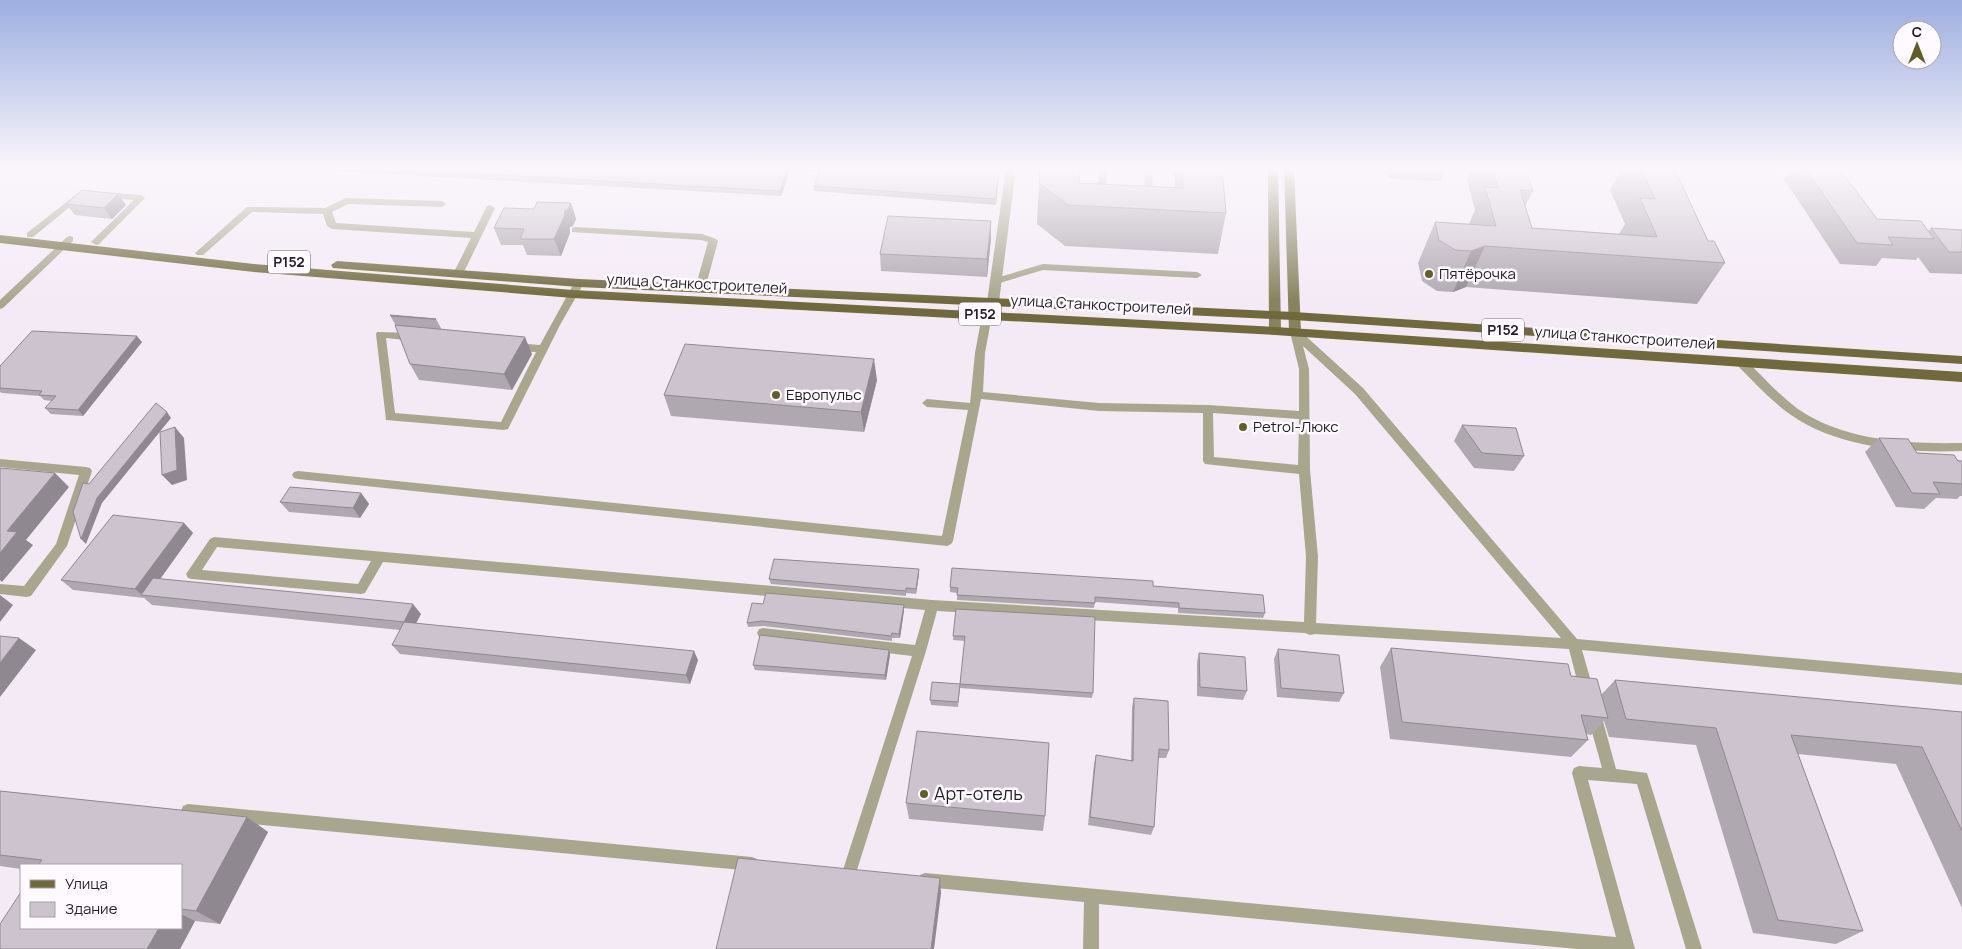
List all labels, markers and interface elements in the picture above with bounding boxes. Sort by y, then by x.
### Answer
north arrow [1892,20,1942,70]
text: С [1912,22,1922,41]
road number: Р152 [268,250,310,274]
place label: Пятёрочка [1439,263,1516,284]
street label: улица Станкостроителей [606,268,788,299]
marker: Пятёрочка [1423,268,1435,280]
street label: улица Станкостроителей [1010,289,1192,320]
road number: Р152 [959,302,1001,326]
road number: Р152 [1482,318,1524,342]
street label: улица Станкостроителей [1534,321,1716,354]
place label: Европульс [786,384,861,405]
marker: Европульс [770,389,782,401]
place label: Petrol-Люкс [1253,416,1339,437]
marker: Petrol-Люкс [1237,421,1249,433]
place label: Арт-отель [934,781,1023,805]
marker: Арт-отель [918,788,930,800]
legend [20,864,182,929]
text: Улица [65,873,108,894]
text: Здание [65,898,118,919]

